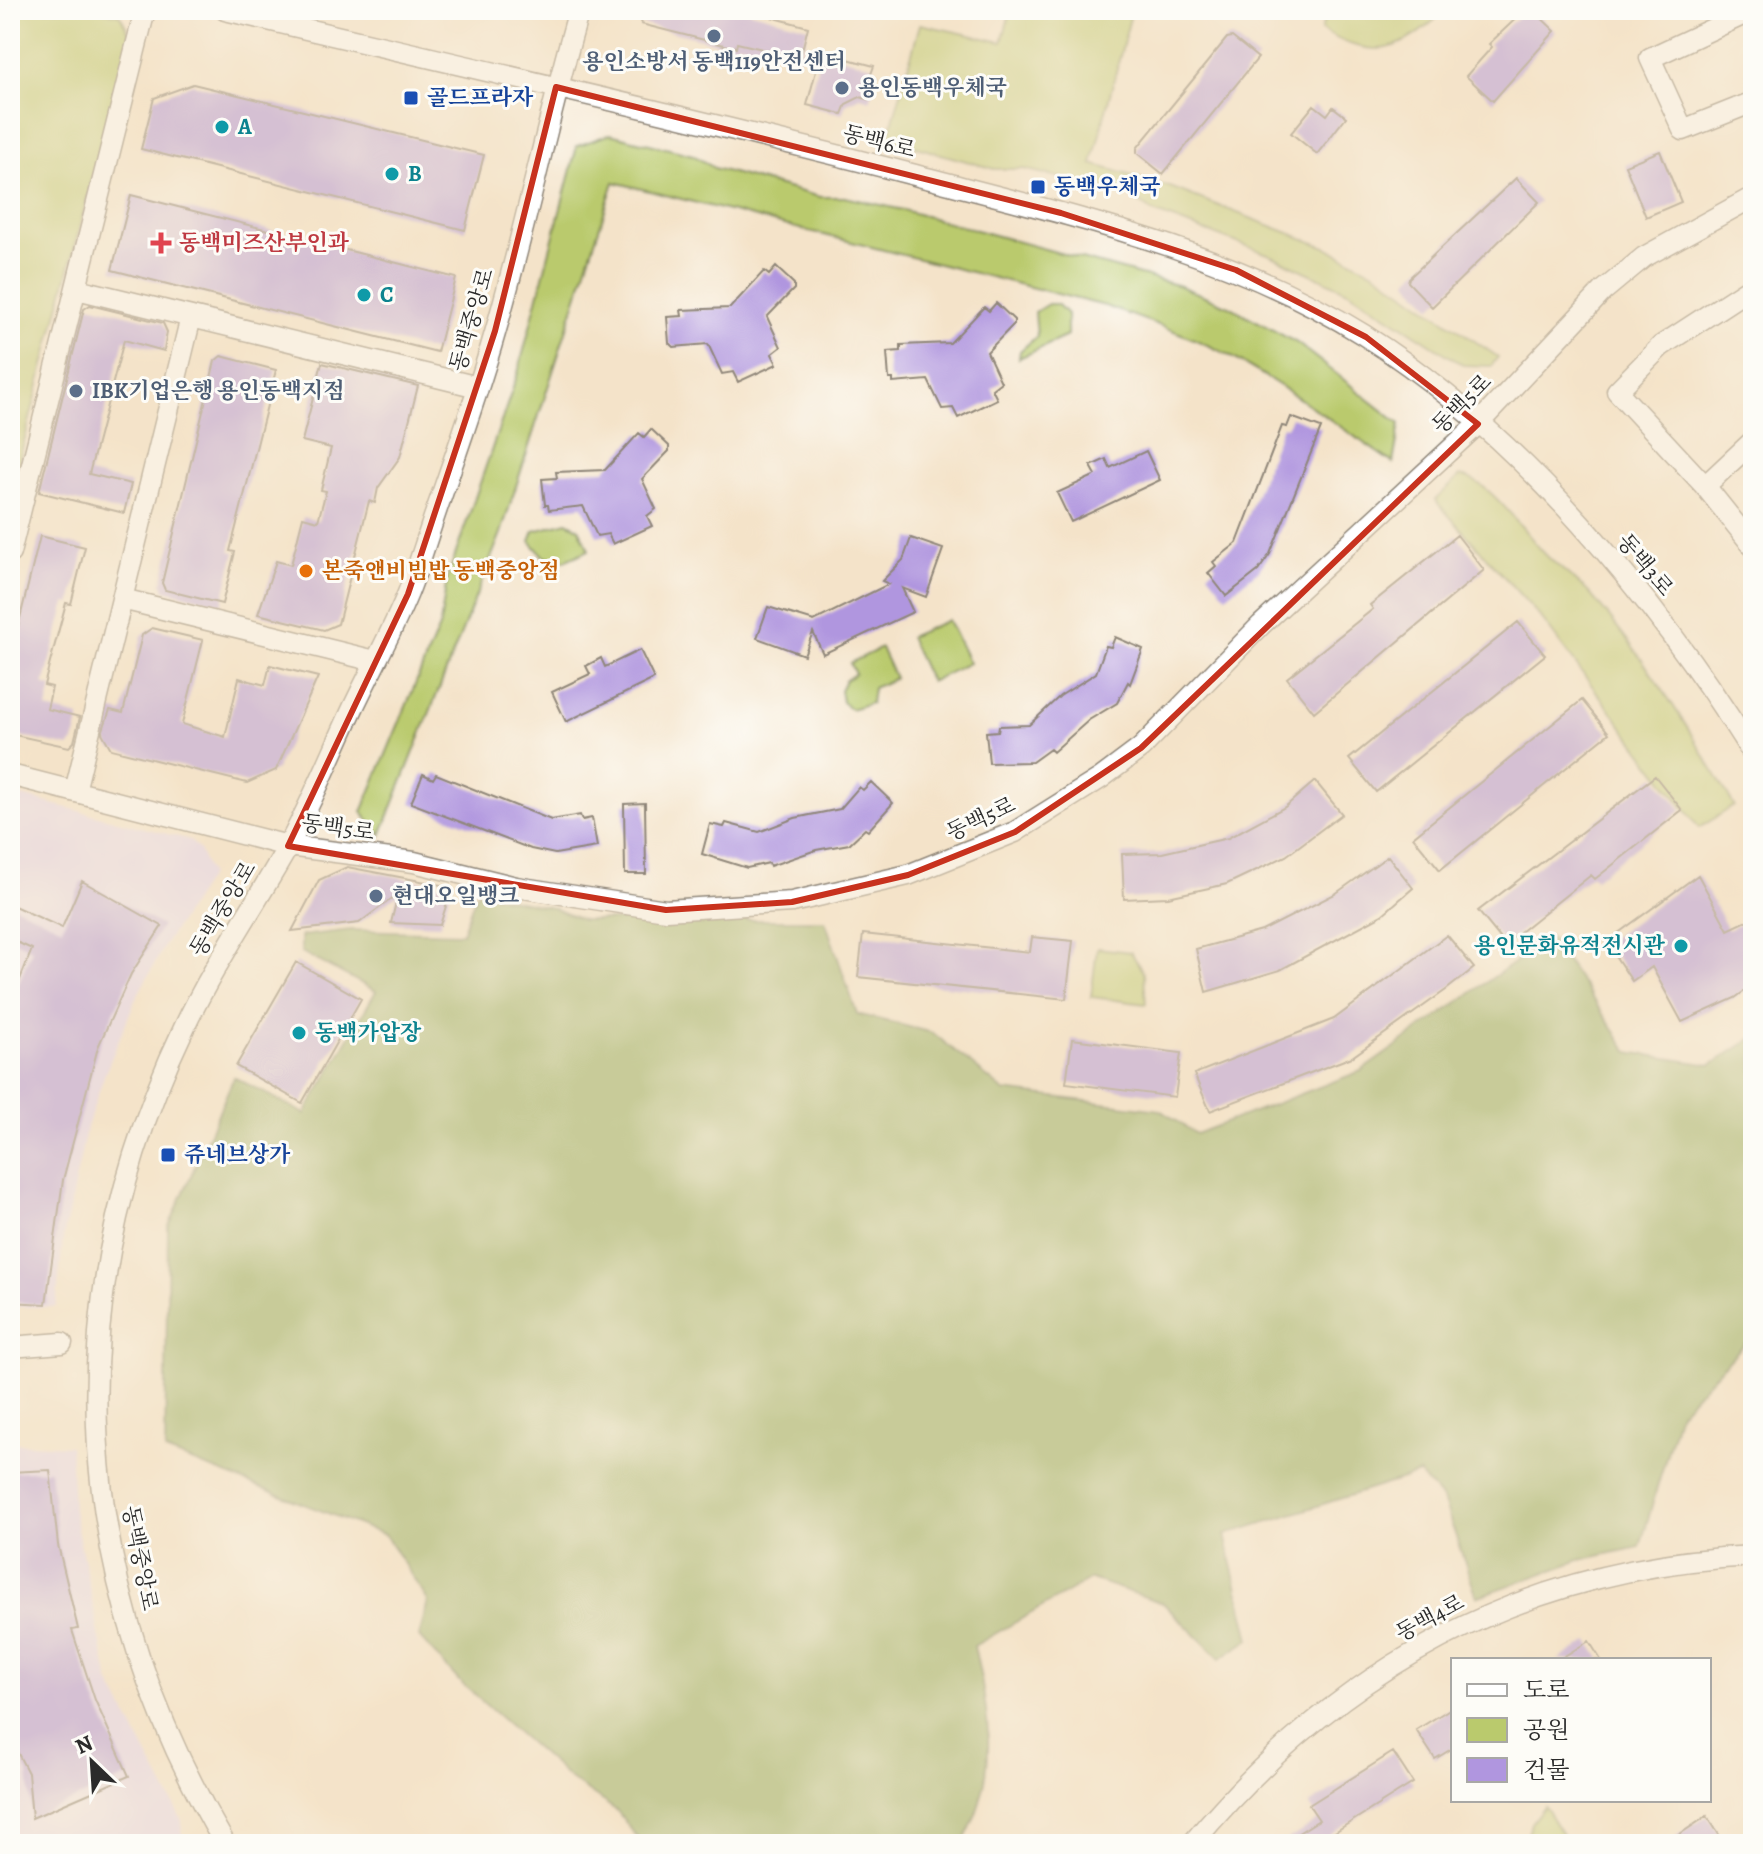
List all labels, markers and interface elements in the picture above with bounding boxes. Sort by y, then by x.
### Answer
marker: 용인소방서 동백119안전센터 [705,27,723,45]
place label: 용인소방서 동백119안전센터 [582,47,846,77]
place label: 용인동백우체국 [858,73,1008,103]
marker: 용인동백우체국 [833,79,851,97]
place label: 골드프라자 [427,83,534,113]
marker: 골드프라자 [402,89,420,107]
place label: A [237,112,252,142]
marker: A [213,118,231,136]
street label: 동백6로 [840,119,918,165]
place label: B [408,159,422,189]
marker: B [383,165,401,183]
place label: 동백우체국 [1054,172,1161,202]
marker: 동백우체국 [1029,178,1047,196]
place label: 동백미즈산부인과 [179,228,350,258]
marker: 동백미즈산부인과 [150,232,172,254]
street label: 동백중앙로 [443,265,501,375]
place label: C [380,280,394,310]
marker: C [355,286,373,304]
street label: 동백5로 [1426,368,1498,440]
place label: IBK기업은행 용인동백지점 [92,376,345,406]
marker: IBK기업은행 용인동백지점 [67,382,85,400]
street label: 동백3로 [1610,527,1680,603]
place label: 본죽앤비빔밥 동백중앙점 [322,556,560,586]
marker: 본죽앤비빔밥 동백중앙점 [297,562,315,580]
street label: 동백5로 [941,790,1021,848]
street label: 동백5로 [300,808,376,848]
street label: 동백중앙로 [183,856,263,962]
place label: 현대오일뱅크 [392,881,520,911]
marker: 현대오일뱅크 [367,887,385,905]
place label: 용인문화유적전시관 [1474,931,1666,961]
marker: 용인문화유적전시관 [1672,937,1690,955]
place label: 동백가압장 [315,1018,422,1048]
marker: 동백가압장 [290,1024,308,1042]
place label: 쥬네브상가 [184,1140,291,1170]
marker: 쥬네브상가 [159,1146,177,1164]
street label: 동백중앙로 [115,1503,165,1613]
street label: 동백4로 [1390,1587,1470,1649]
legend [1451,1658,1711,1802]
text: 도로 [1523,1674,1569,1706]
text: 공원 [1523,1714,1569,1746]
north arrow [52,1722,132,1802]
text: N [70,1728,98,1762]
text: 건물 [1523,1754,1569,1786]

